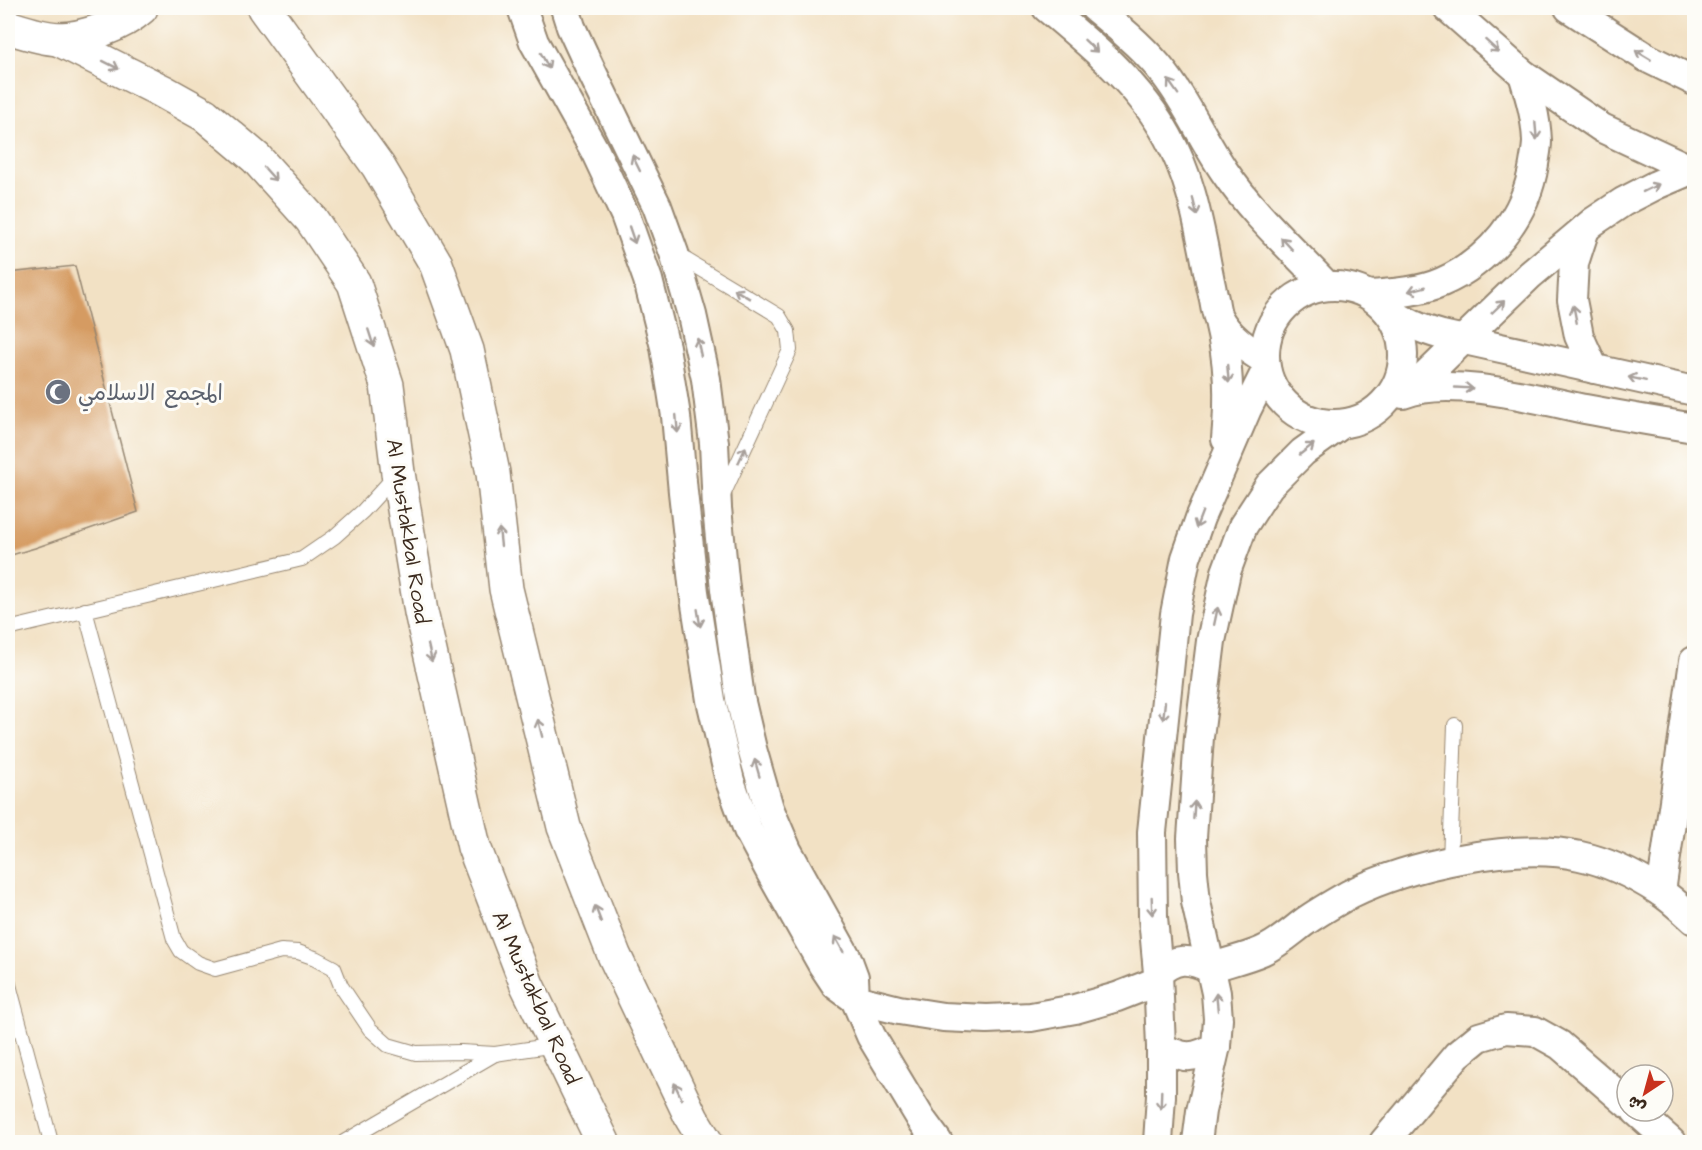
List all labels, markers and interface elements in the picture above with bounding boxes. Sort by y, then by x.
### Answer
one-way arrow [1083,39,1098,53]
one-way arrow [1484,39,1499,53]
one-way arrow [1635,48,1652,60]
one-way arrow [540,52,551,70]
one-way arrow [101,60,119,71]
one-way arrow [1167,79,1179,95]
one-way arrow [1531,120,1542,140]
one-way arrow [630,154,642,172]
one-way arrow [263,166,277,181]
one-way arrow [1641,181,1659,193]
one-way arrow [1190,197,1202,216]
one-way arrow [628,225,639,244]
one-way arrow [1280,236,1294,251]
one-way arrow [1408,284,1427,295]
one-way arrow [734,287,751,299]
one-way arrow [1491,300,1506,314]
one-way arrow [1569,305,1580,325]
one-way arrow [367,328,378,347]
one-way arrow [693,337,704,357]
one-way arrow [1223,363,1234,383]
one-way arrow [1628,372,1647,384]
mosque icon: المجمع الاسلامي [43,377,73,407]
place label: المجمع الاسلامي [78,378,223,412]
one-way arrow [1454,383,1474,394]
one-way arrow [672,414,683,434]
street label: Al Mustakbal Road [378,437,437,626]
one-way arrow [1299,443,1315,456]
one-way arrow [736,446,748,464]
one-way arrow [1193,510,1204,529]
one-way arrow [494,528,505,548]
one-way arrow [1211,607,1222,626]
one-way arrow [693,608,704,627]
one-way arrow [425,642,436,662]
one-way arrow [1158,701,1169,721]
one-way arrow [533,719,545,738]
one-way arrow [751,759,762,778]
one-way arrow [1189,800,1200,820]
one-way arrow [1147,895,1158,915]
one-way arrow [591,905,602,924]
street label: Al Mustakbal Road [483,906,588,1089]
one-way arrow [833,935,845,952]
one-way arrow [1211,993,1222,1012]
north arrow [1615,1063,1675,1123]
one-way arrow [672,1083,684,1101]
one-way arrow [1155,1090,1166,1110]
text: ش [1623,1090,1650,1118]

